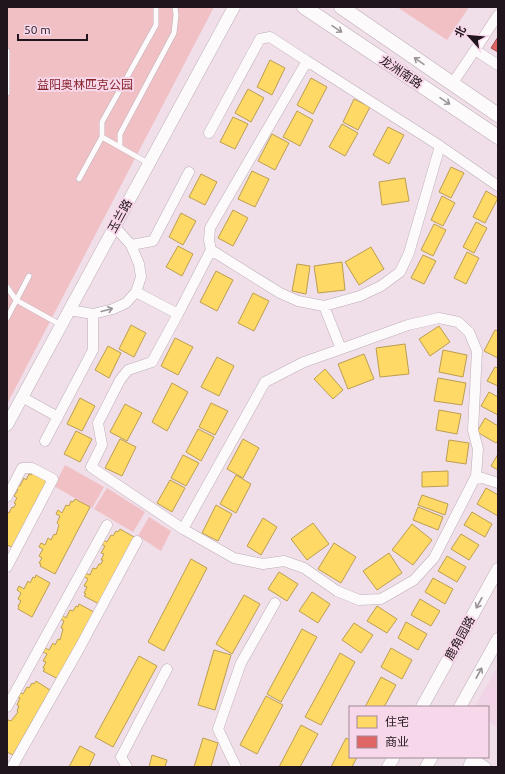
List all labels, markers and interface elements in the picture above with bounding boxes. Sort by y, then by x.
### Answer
scale bar [18,16,87,42]
north arrow [449,16,489,56]
text: 50 m [24,23,51,36]
text: 北 [452,24,468,39]
one-way arrow [331,25,342,33]
street label: 龙洲南路 [378,53,425,90]
one-way arrow [414,57,425,65]
park label: 益阳奥林匹克公园 [37,78,133,91]
one-way arrow [439,97,450,105]
street label: 玉兰路 [105,197,134,235]
one-way arrow [101,306,114,314]
one-way arrow [475,597,482,609]
street label: 鹿角园路 [442,614,477,662]
one-way arrow [476,667,483,679]
legend [349,706,489,758]
text: 住宅 [385,715,409,728]
text: 商业 [385,735,409,748]

